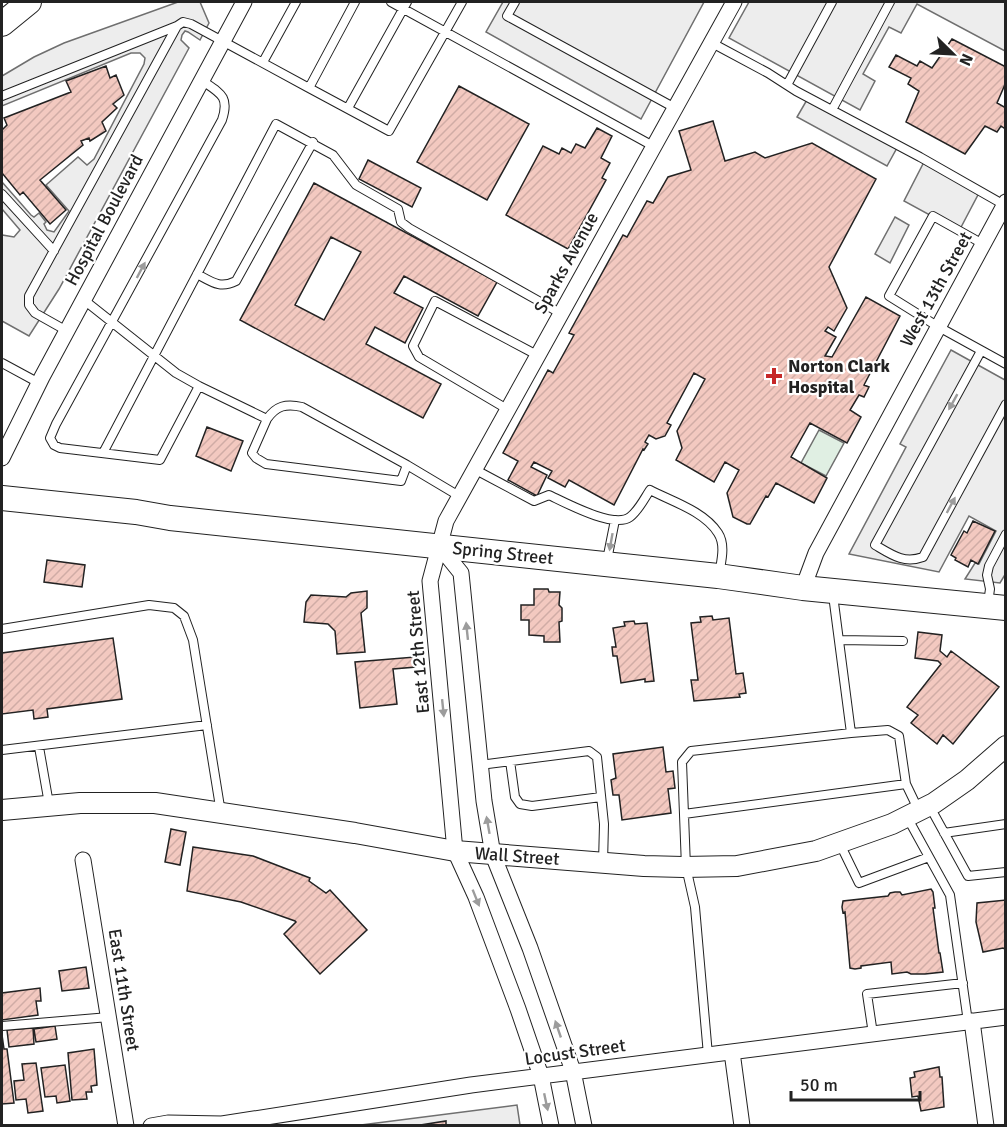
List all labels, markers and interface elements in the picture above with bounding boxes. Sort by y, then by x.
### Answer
north arrow [923,24,983,84]
text: N [954,51,977,69]
street label: Hospital Boulevard [60,151,148,289]
street label: Sparks Avenue [529,208,603,318]
street label: West 13th Street [895,228,977,350]
one-way arrow [136,261,146,278]
place label: Norton Clark Hospital [788,355,891,398]
marker: Norton Clark Hospital [765,367,783,385]
one-way arrow [948,394,958,411]
one-way arrow [946,496,956,513]
one-way arrow [606,533,615,552]
street label: Spring Street [451,537,555,569]
street label: East 12th Street [402,589,434,715]
one-way arrow [462,621,472,640]
one-way arrow [438,699,448,718]
one-way arrow [483,815,492,834]
street label: Wall Street [474,842,560,870]
one-way arrow [472,889,481,907]
street label: East 11th Street [103,927,145,1053]
one-way arrow [553,1019,563,1037]
street label: Locust Street [523,1034,627,1070]
scale bar [791,1064,920,1102]
text: 50 m [800,1074,838,1096]
one-way arrow [542,1093,552,1111]

